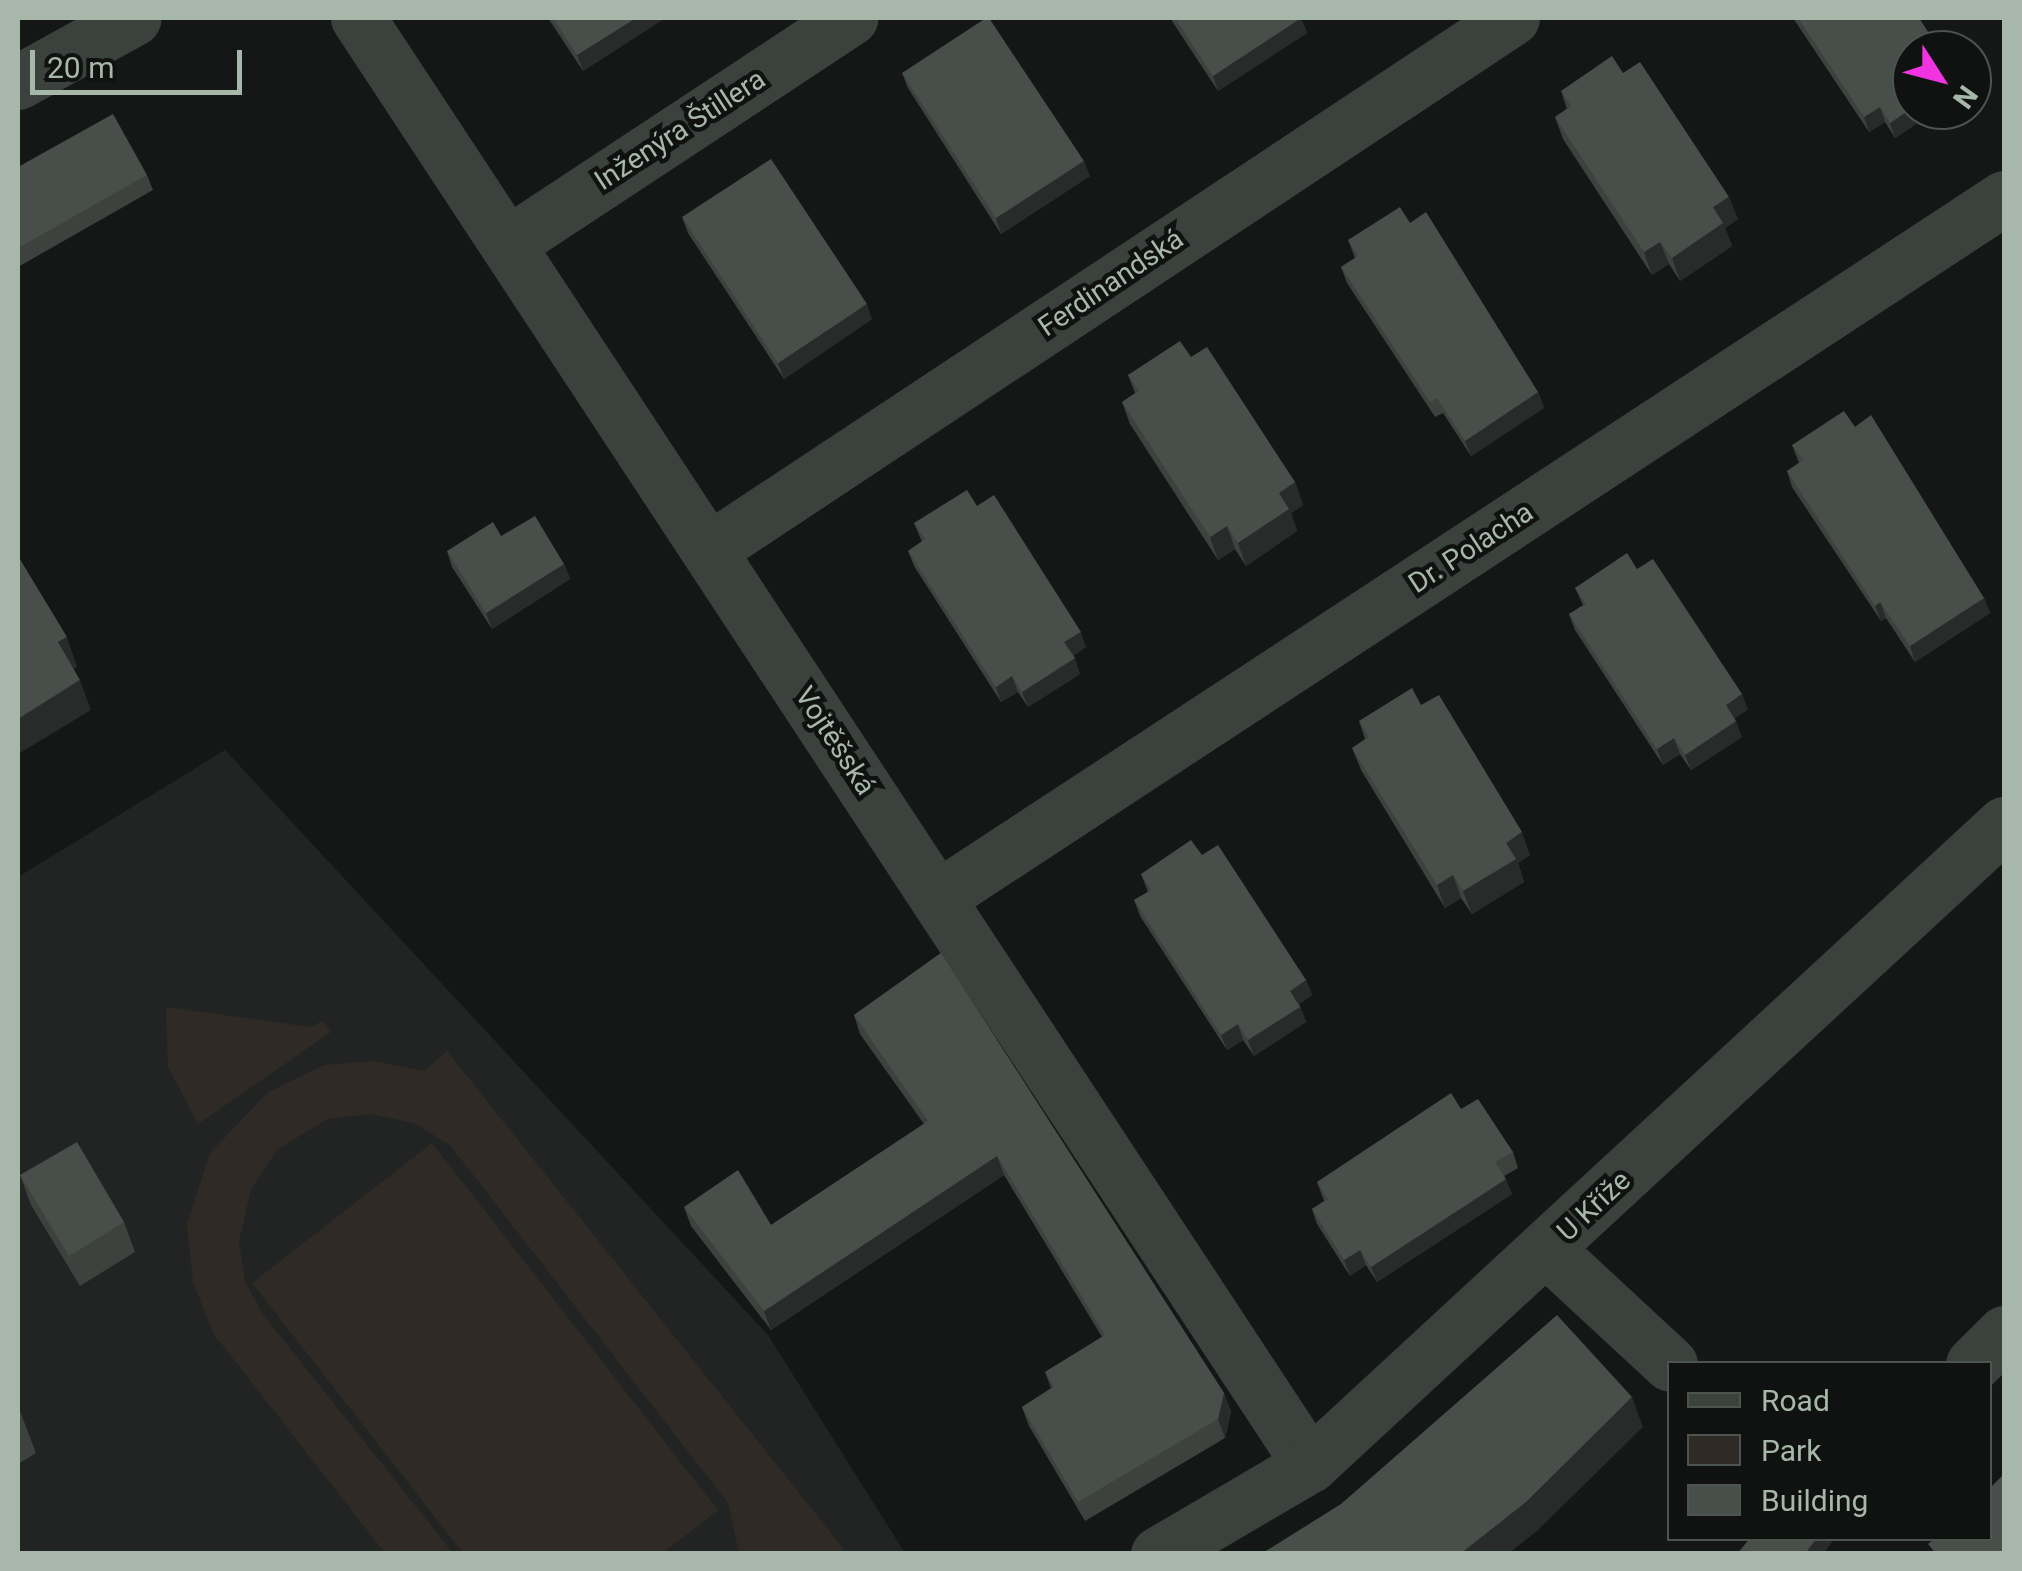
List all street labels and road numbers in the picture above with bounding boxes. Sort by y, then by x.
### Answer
street label: Inženýra Štillera [588,62,772,198]
street label: Ferdinandská [1032,222,1190,344]
street label: Dr. Polacha [1403,495,1539,601]
street label: Vojtěšská [788,681,882,801]
street label: U Kříže [1551,1164,1637,1248]

